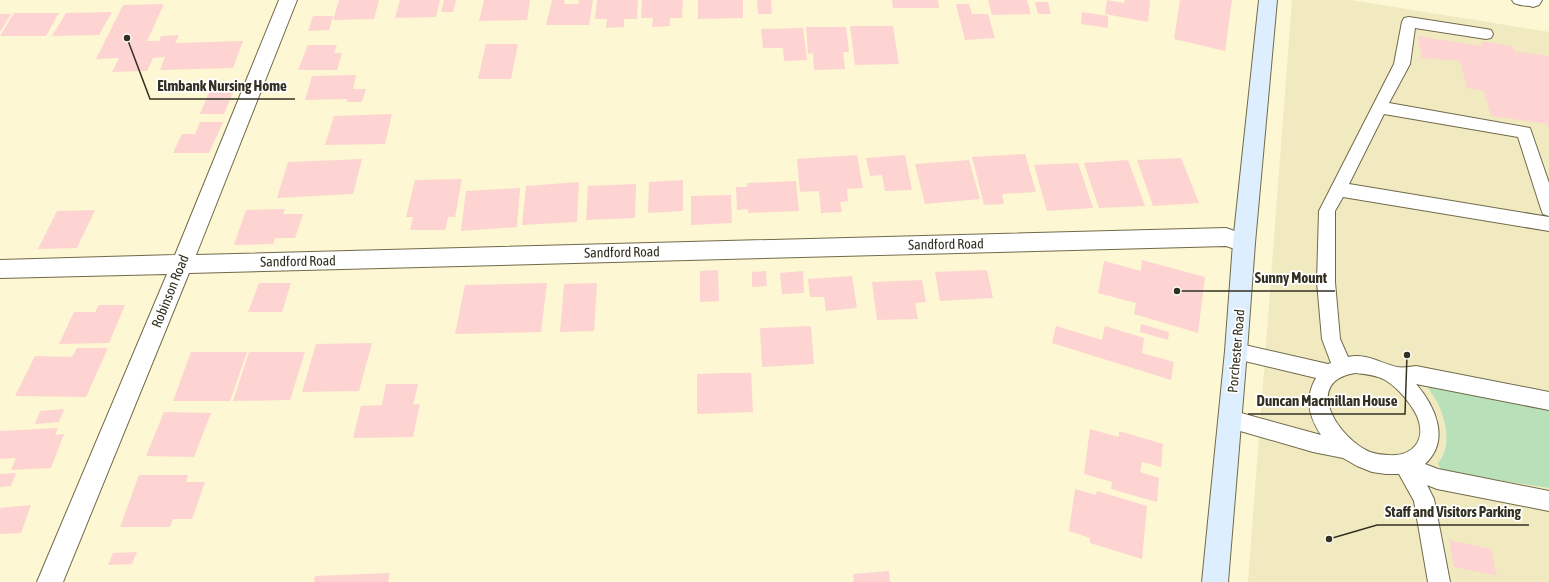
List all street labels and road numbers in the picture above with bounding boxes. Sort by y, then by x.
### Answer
street label: Sandford Road [908,235,984,253]
street label: Sandford Road [584,243,660,261]
street label: Robinson Road [148,252,192,330]
street label: Sandford Road [260,252,336,270]
street label: Porchester Road [1224,309,1248,393]

